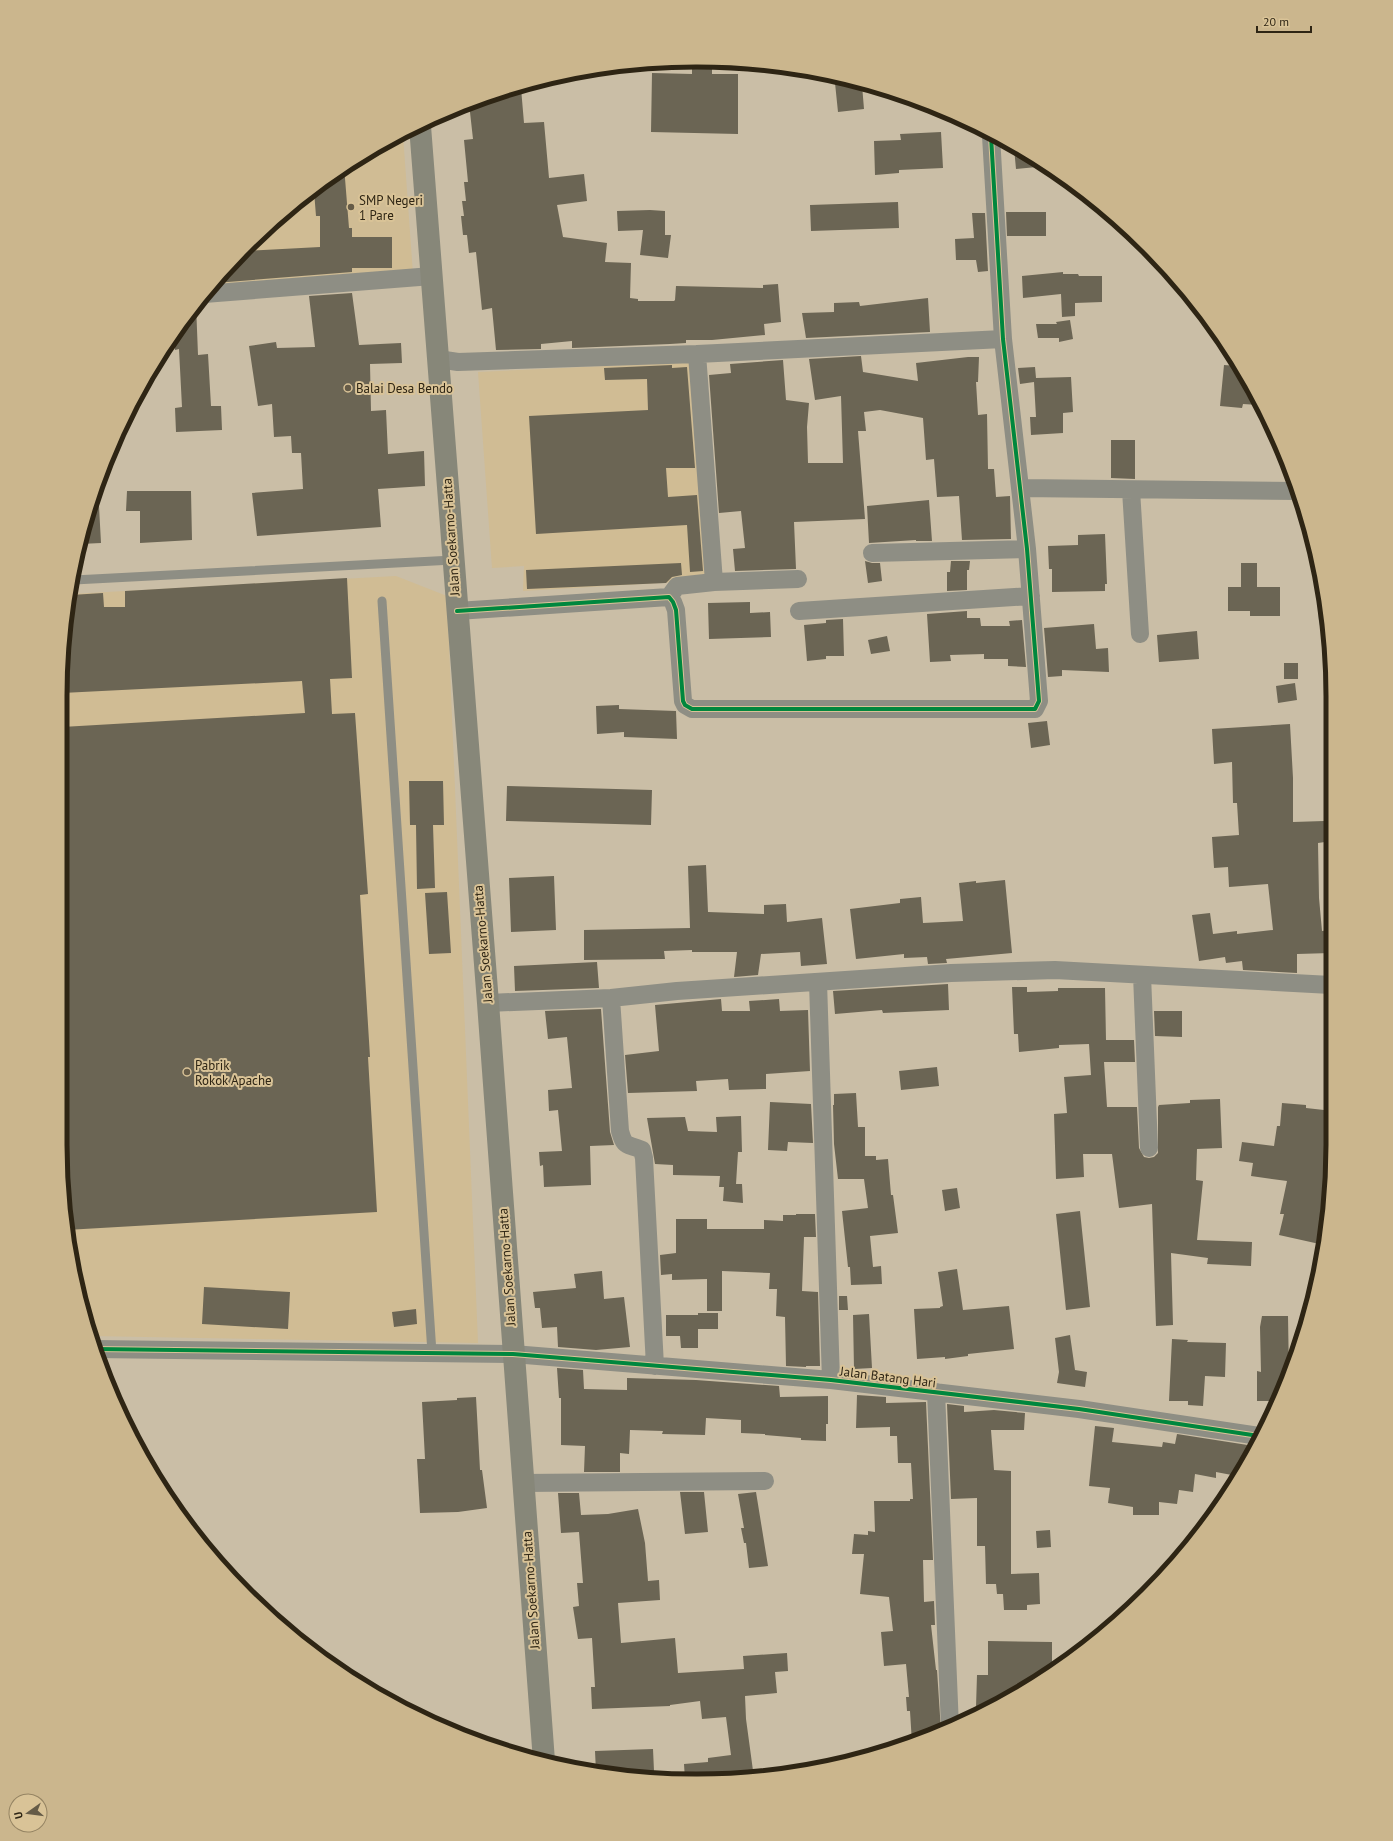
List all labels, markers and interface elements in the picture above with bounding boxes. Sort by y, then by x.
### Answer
scale bar [1257,8,1311,34]
text: 20 m [1263,14,1289,29]
place label: SMP Negeri 1 Pare [359,192,423,224]
marker: SMP Negeri 1 Pare [346,202,356,212]
place label: Balai Desa Bendo [356,380,453,397]
marker: Balai Desa Bendo [343,383,353,393]
street label: Jalan Soekarno-Hatta [438,478,464,597]
street label: Jalan Soekarno-Hatta [469,885,497,1004]
place label: Pabrik Rokok Apache [195,1057,272,1089]
marker: Pabrik Rokok Apache [182,1067,192,1077]
street label: Jalan Soekarno-Hatta [494,1208,520,1327]
street label: Jalan Batang Hari [838,1363,937,1391]
street label: Jalan Soekarno-Hatta [518,1531,544,1650]
north arrow [8,1793,48,1833]
text: U [11,1810,26,1820]

